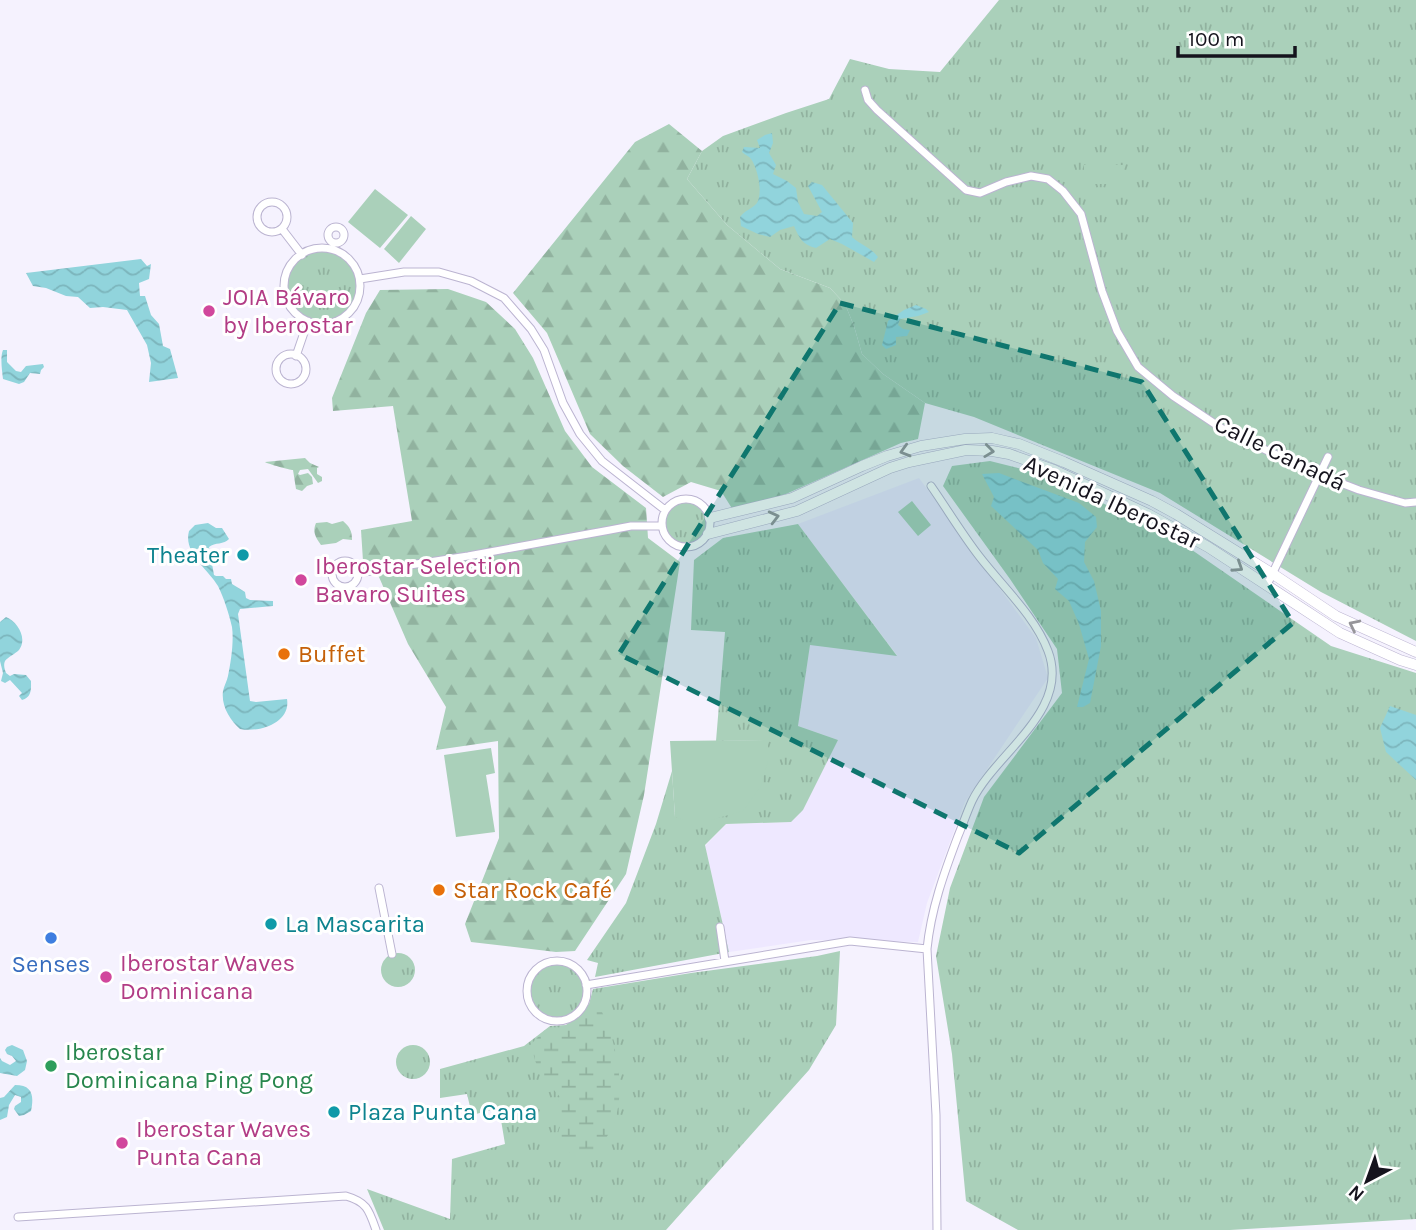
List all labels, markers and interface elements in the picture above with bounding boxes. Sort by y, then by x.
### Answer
scale bar [1178,14,1295,58]
text: 100 m [1188,27,1245,51]
place label: JOIA Bávaro by Iberostar [223,283,353,339]
marker: JOIA Bávaro by Iberostar [201,303,217,319]
street label: Calle Canadá [1210,409,1350,497]
one-way arrow [900,442,912,457]
one-way arrow [984,443,995,458]
street label: Avenida Iberostar [1020,449,1205,555]
one-way arrow [768,511,780,525]
place label: Theater [147,541,229,569]
marker: Theater [235,547,251,563]
place label: Iberostar Selection Bavaro Suites [315,552,521,608]
one-way arrow [1231,558,1244,571]
marker: Iberostar Selection Bavaro Suites [293,572,309,588]
one-way arrow [1349,619,1361,633]
place label: Buffet [298,640,365,668]
marker: Buffet [276,646,292,662]
place label: Star Rock Café [453,876,612,904]
marker: Star Rock Café [431,882,447,898]
place label: La Mascarita [285,910,425,938]
marker: La Mascarita [263,916,279,932]
marker: Senses [43,930,59,946]
place label: Iberostar Waves Dominicana [120,949,295,1005]
place label: Senses [12,950,90,978]
marker: Iberostar Waves Dominicana [98,969,114,985]
place label: Iberostar Dominicana Ping Pong [65,1038,313,1094]
marker: Iberostar Dominicana Ping Pong [43,1058,59,1074]
place label: Plaza Punta Cana [348,1098,537,1126]
marker: Plaza Punta Cana [326,1104,342,1120]
place label: Iberostar Waves Punta Cana [136,1115,311,1171]
marker: Iberostar Waves Punta Cana [114,1135,130,1151]
north arrow [1332,1146,1402,1216]
text: N [1344,1180,1369,1206]

